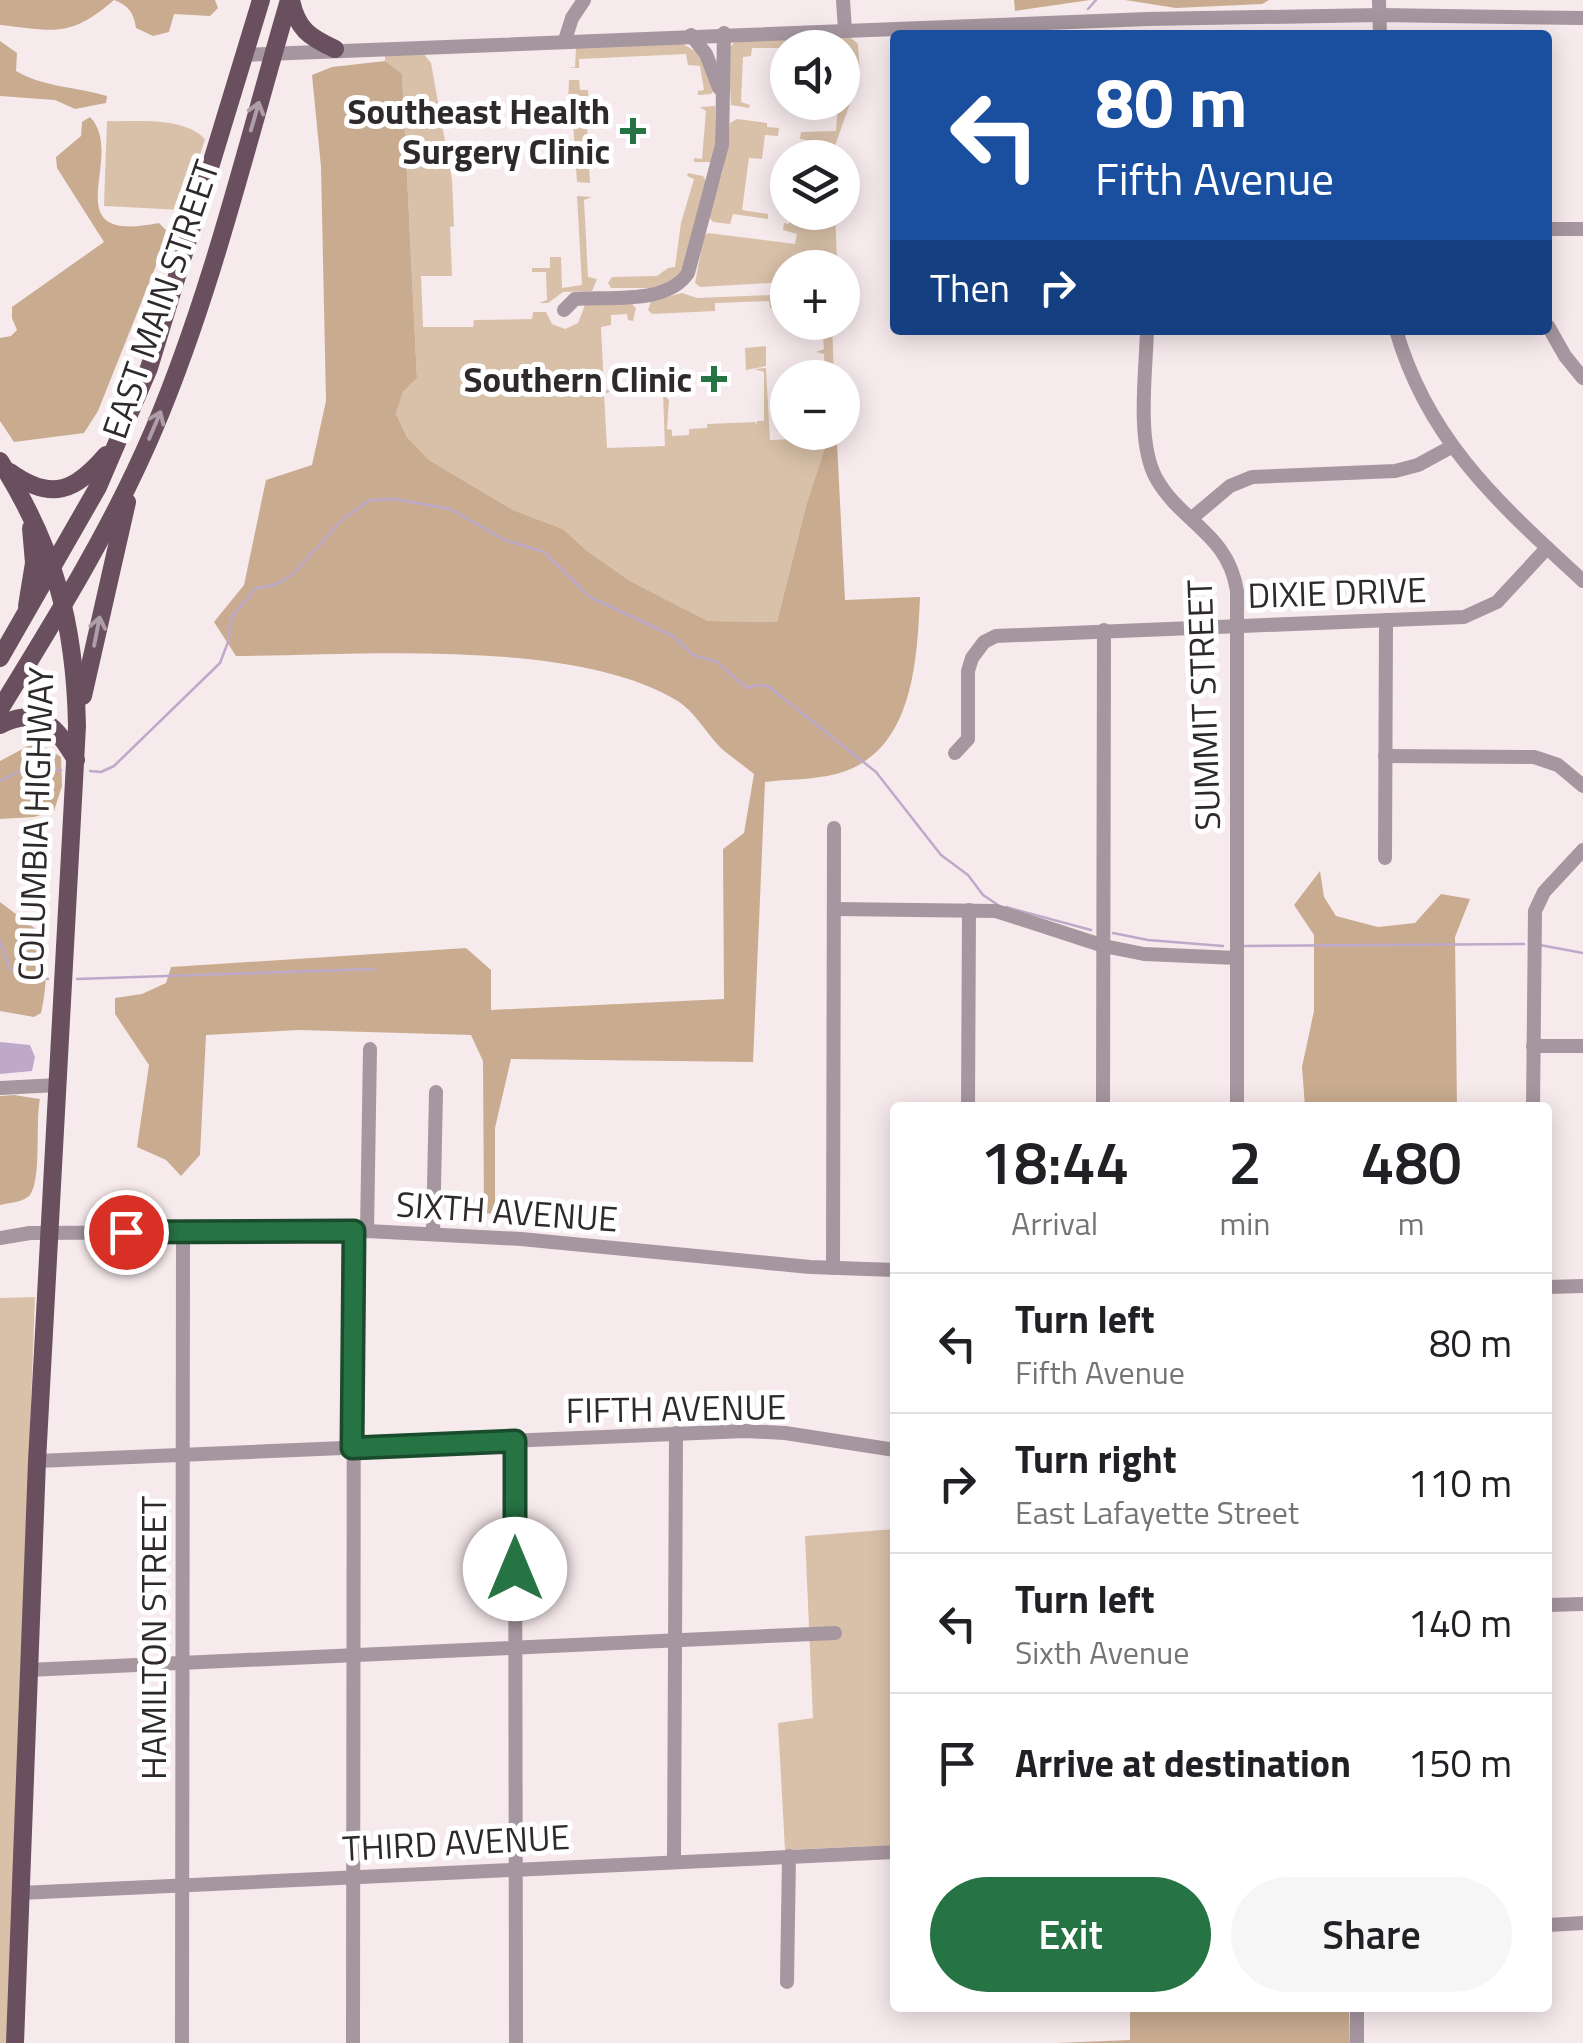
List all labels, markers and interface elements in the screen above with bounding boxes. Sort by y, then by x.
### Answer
map controls [770,30,860,450]
button: sound [770,30,860,120]
text: 80 m [1095,48,1248,154]
icon: left [930,70,1060,200]
place label: Southeast Health Surgery Clinic [347,84,610,178]
one-way arrow [247,101,265,132]
marker: Southeast Health Surgery Clinic [620,118,646,144]
button: layers [770,140,860,230]
text: Fifth Avenue [1095,144,1334,212]
street label: EAST MAIN STREET [87,152,233,446]
button: + [770,250,860,340]
text: Then [930,259,1010,317]
icon: right [1030,260,1085,315]
place label: Southern Clinic [463,352,692,406]
button: − [770,360,860,450]
marker: Southern Clinic [701,366,727,392]
one-way arrow [147,410,165,441]
street label: DIXIE DRIVE [1247,562,1427,622]
street label: SUMMIT STREET [1172,579,1234,831]
one-way arrow [88,616,107,648]
street label: COLUMBIA HIGHWAY [3,666,67,982]
text: 18:44 [980,1116,1129,1207]
text: 2 [1228,1116,1262,1207]
text: 480 [1361,1116,1462,1207]
street label: SIXTH AVENUE [394,1176,620,1246]
pin [84,1190,169,1275]
text: Arrival [1011,1199,1098,1247]
text: min [1219,1199,1270,1247]
text: m [1398,1199,1425,1247]
icon: arrive [99,1205,154,1260]
text: Turn left [1015,1290,1155,1348]
text: 80 m [1429,1314,1512,1372]
icon: left [930,1316,985,1371]
text: Fifth Avenue [1015,1348,1185,1396]
street label: FIFTH AVENUE [565,1379,787,1437]
text: Turn right [1015,1430,1177,1488]
text: 110 m [1408,1454,1512,1512]
icon: right [930,1456,985,1511]
text: East Lafayette Street [1015,1488,1299,1536]
street label: HAMILTON STREET [126,1496,180,1780]
position arrow [463,1517,567,1621]
text: Turn left [1015,1570,1155,1628]
text: 140 m [1408,1594,1512,1652]
icon: left [930,1596,985,1651]
text: Sixth Avenue [1015,1628,1189,1676]
text: Arrive at destination [1015,1734,1351,1792]
text: 150 m [1408,1734,1512,1792]
icon: arrive [930,1736,985,1791]
street label: THIRD AVENUE [341,1809,571,1875]
button: Exit [930,1877,1211,1992]
button: Share [1231,1877,1512,1992]

